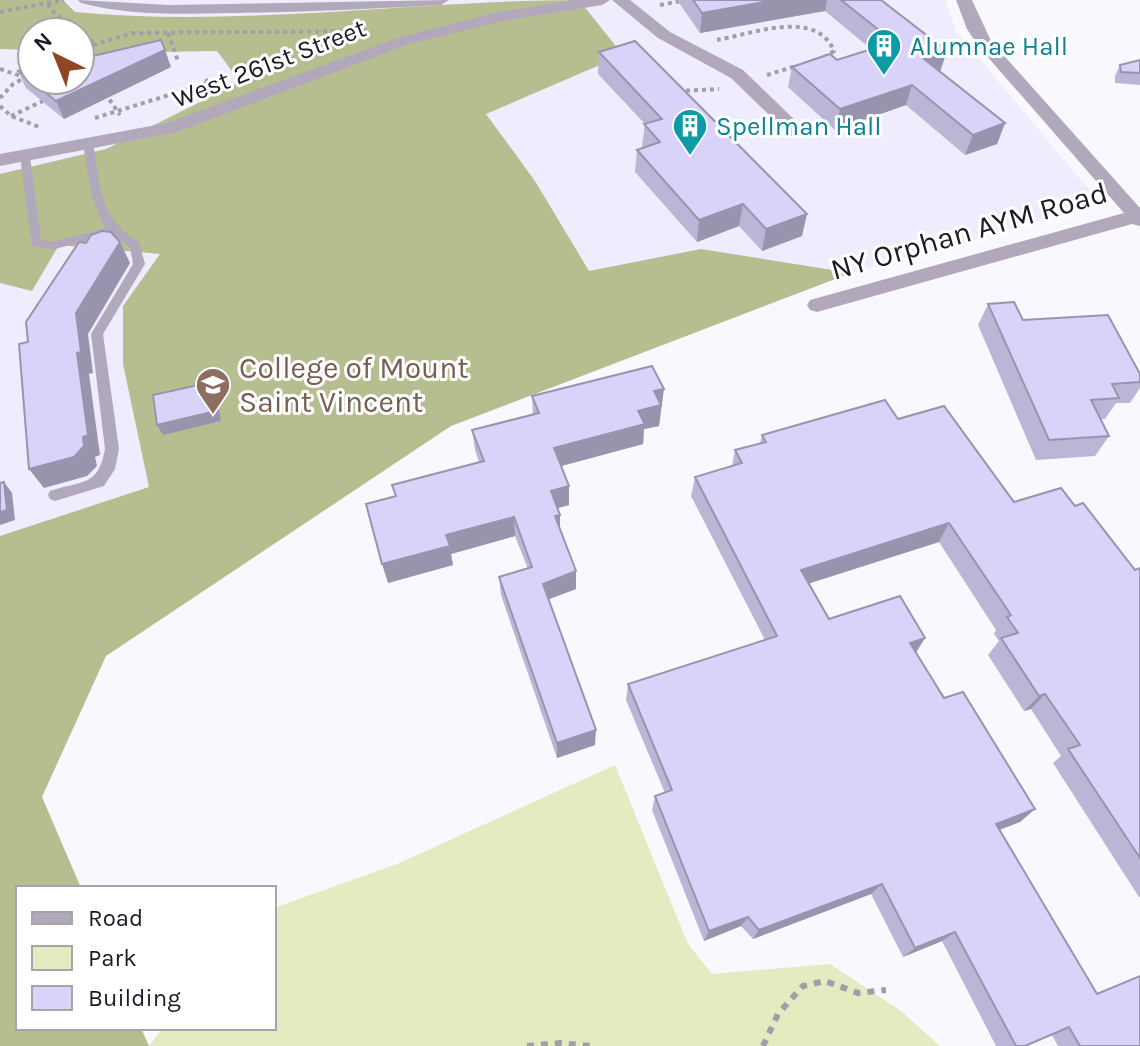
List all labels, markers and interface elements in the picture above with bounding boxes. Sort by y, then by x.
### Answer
street label: West 261st Street [168,12,371,115]
north arrow [16,16,96,96]
text: N [28,27,58,57]
building icon: Alumnae Hall [865,27,903,77]
place label: Alumnae Hall [910,31,1068,62]
building icon: Spellman Hall [671,107,709,157]
place label: Spellman Hall [716,111,882,142]
street label: NY Orphan AYM Road [826,174,1112,288]
place label: College of Mount Saint Vincent [239,350,469,420]
school or university icon: College of Mount Saint Vincent [194,366,232,416]
legend [16,886,276,1030]
text: Road [88,904,143,932]
text: Park [88,944,137,972]
text: Building [88,984,181,1012]

